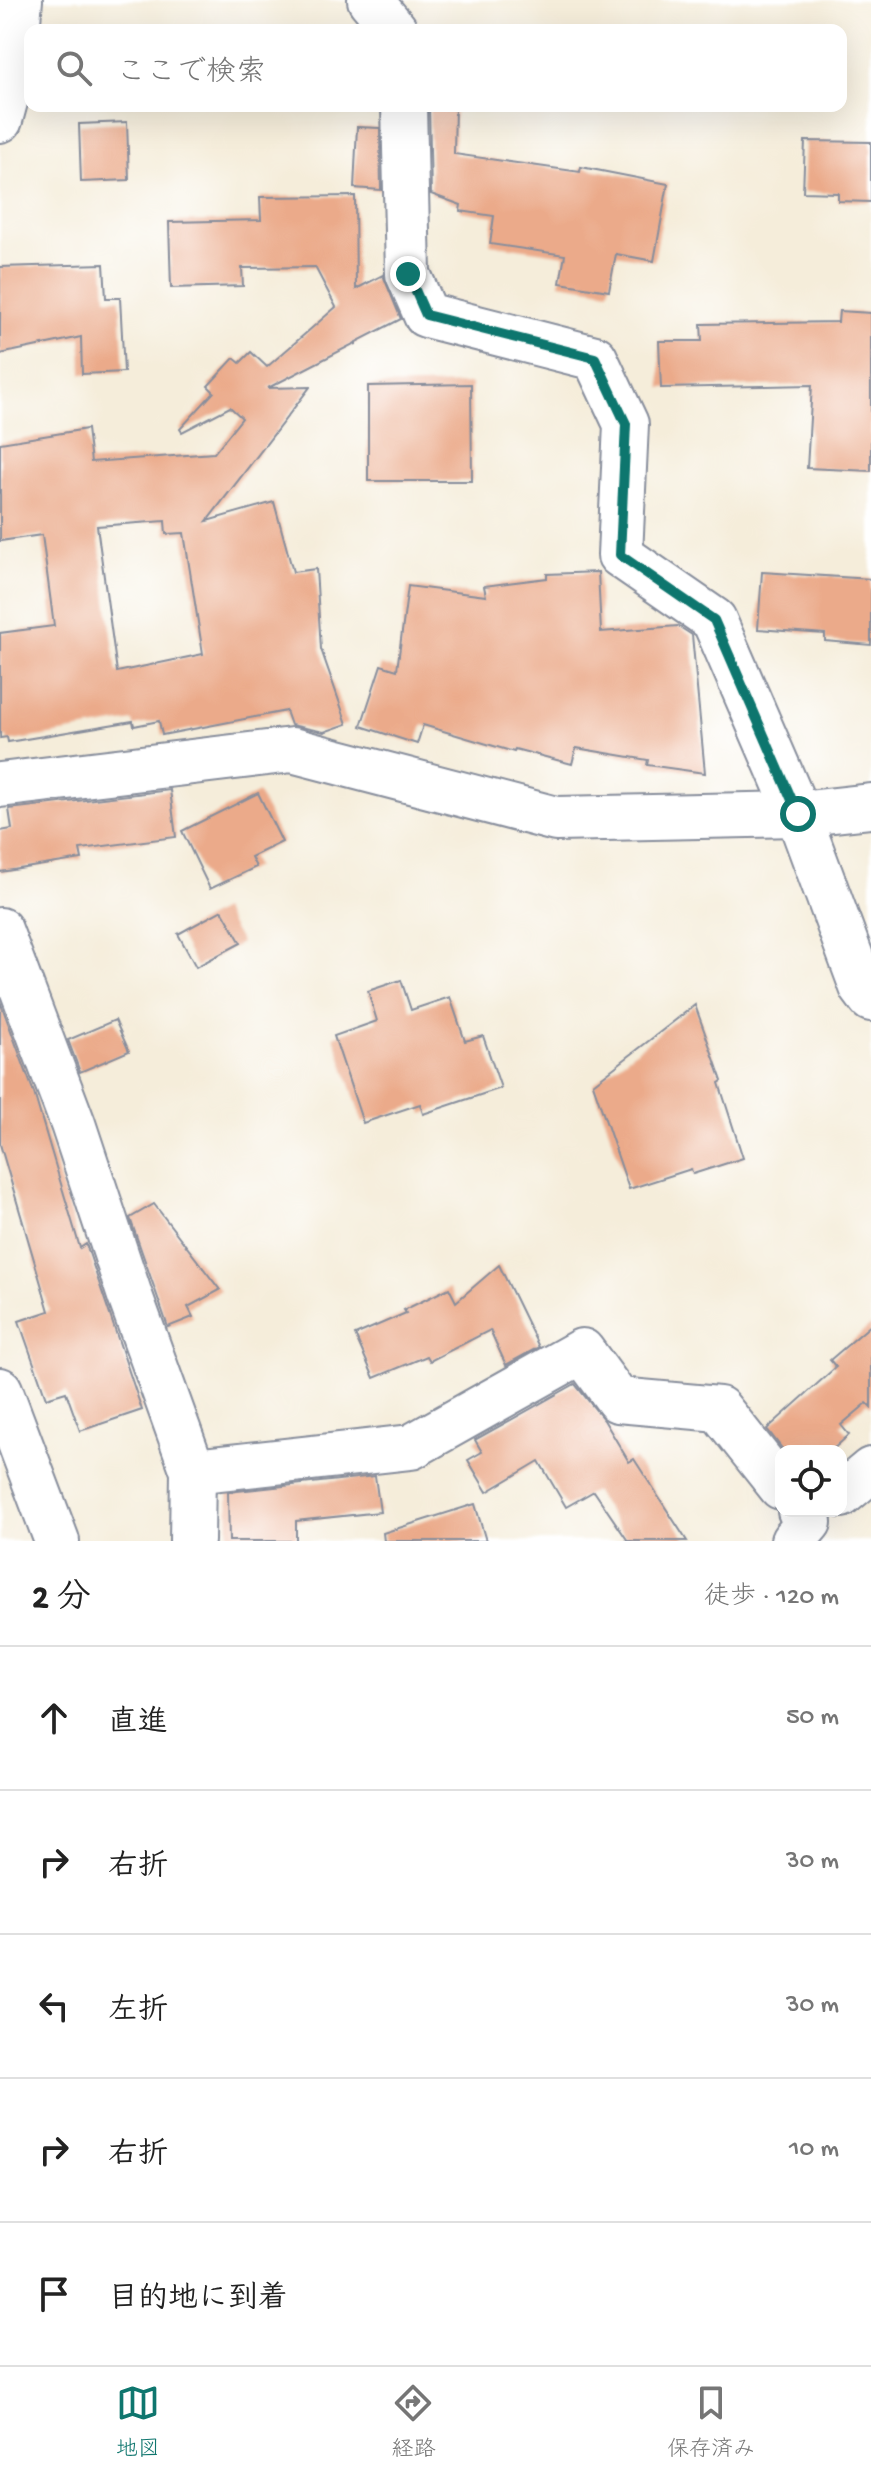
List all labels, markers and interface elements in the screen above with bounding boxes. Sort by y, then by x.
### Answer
search box [24,24,847,112]
icon: search [52,46,96,90]
text: ここで検索 [116,57,266,92]
route end [390,256,426,292]
route start [780,796,816,832]
map controls [775,1445,847,1517]
button: locate [775,1445,847,1517]
text: 2 分 [32,1580,91,1620]
text: 徒歩 · 120 m [704,1583,839,1614]
icon: ahead [32,1696,76,1740]
text: 50 m [786,1703,839,1734]
text: 直進 [108,1707,168,1742]
icon: right [32,1840,76,1884]
text: 30 m [786,1847,839,1878]
text: 右折 [108,1851,168,1886]
icon: left [32,1984,76,2028]
text: 30 m [786,1991,839,2022]
text: 左折 [108,1995,168,2030]
icon: right [32,2128,76,2172]
text: 10 m [789,2135,839,2166]
text: 右折 [108,2139,168,2174]
icon: arrive [32,2272,76,2316]
text: 目的地に到着 [108,2283,288,2318]
tab: 地図 [116,2381,160,2464]
tab: 経路 [391,2381,435,2464]
tab: 保存済み [667,2381,755,2464]

